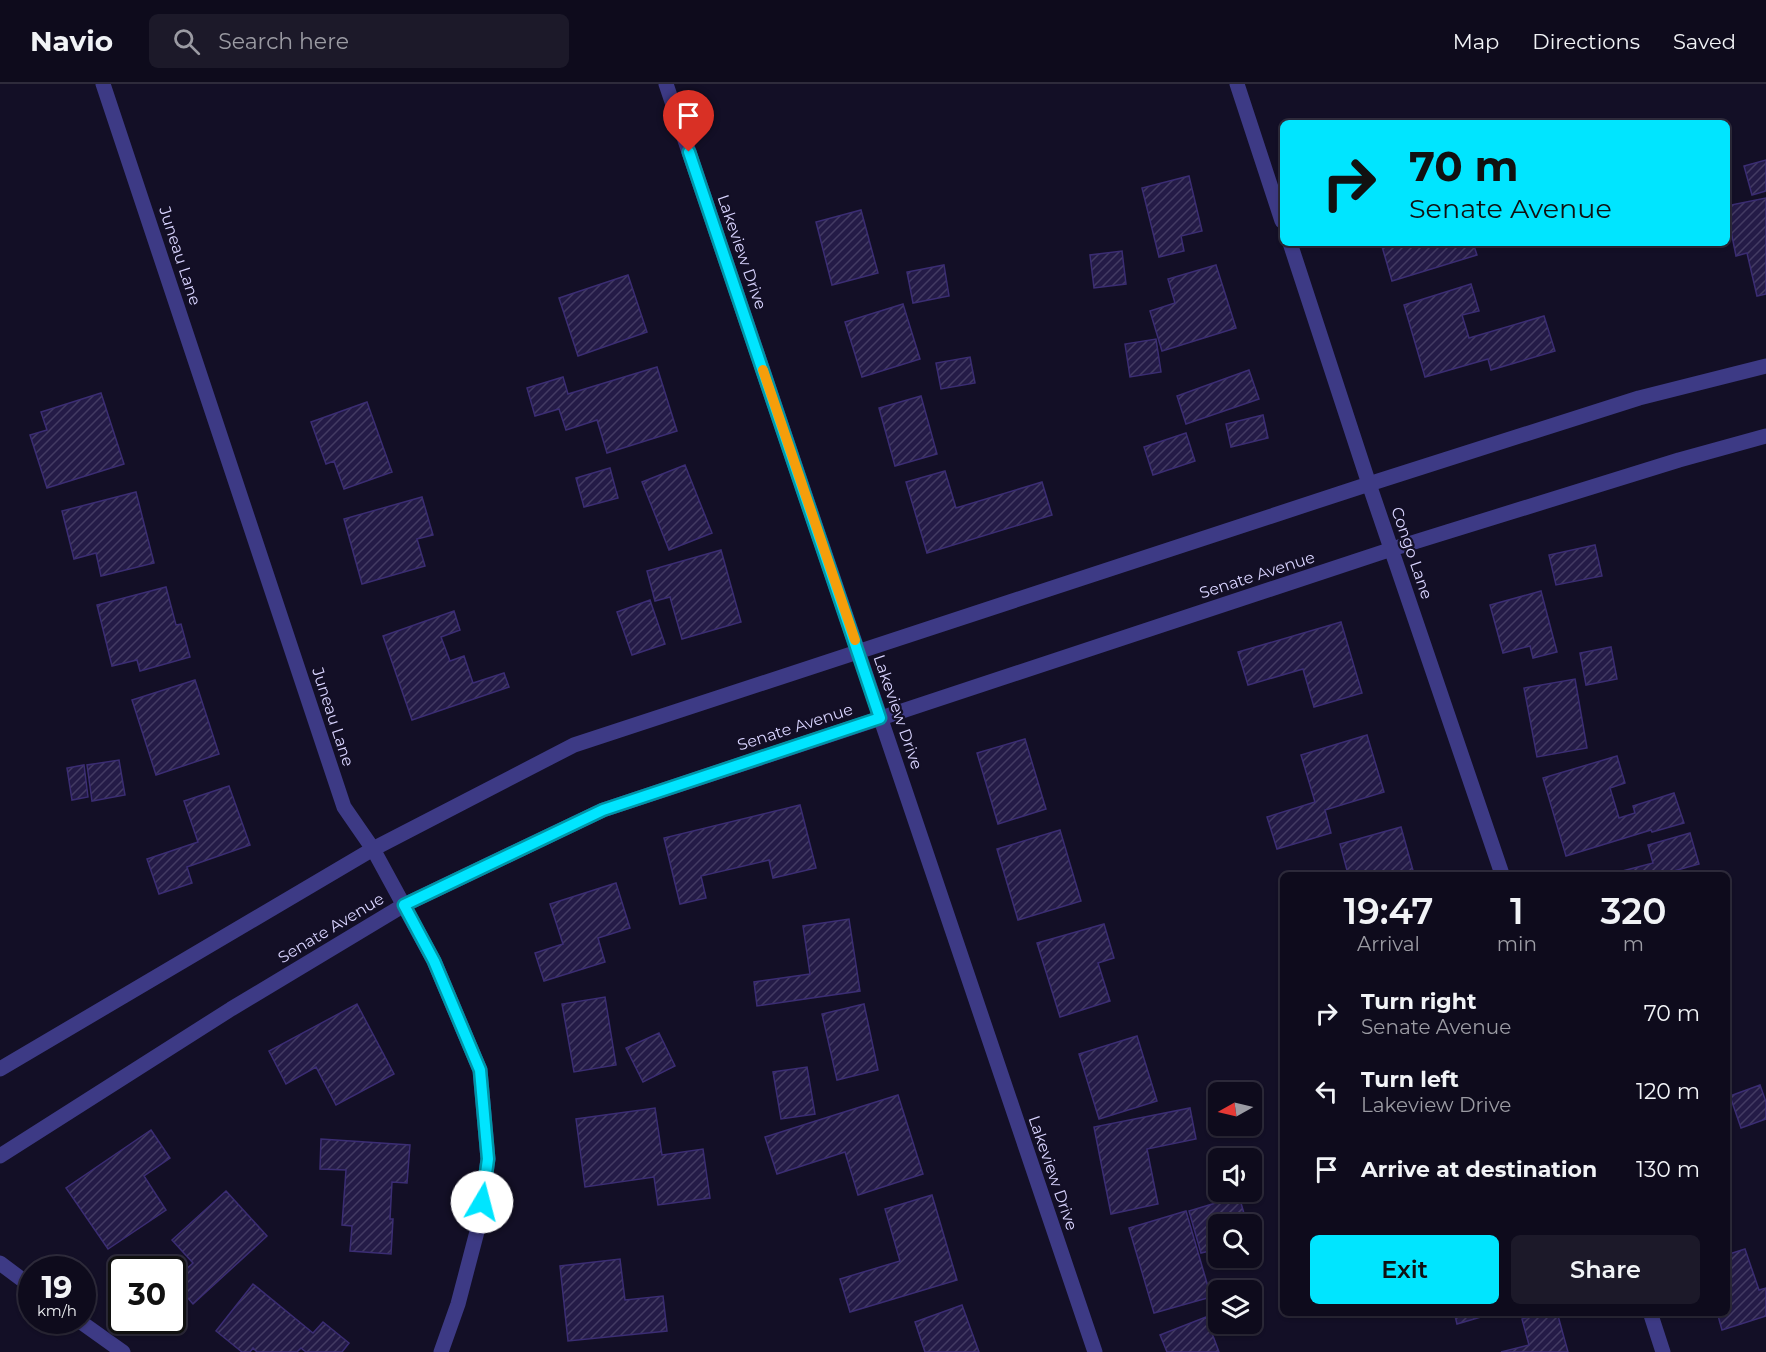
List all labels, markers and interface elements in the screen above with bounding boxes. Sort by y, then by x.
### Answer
search box [149,14,569,68]
text: Navio [30,24,113,58]
icon: search [170,25,203,58]
text: Search here [218,28,349,55]
text: Map [1453,29,1499,54]
text: Directions [1532,29,1640,54]
text: Saved [1673,29,1736,54]
pin [663,90,714,152]
icon: arrive [672,99,705,132]
text: 70 m [1409,140,1519,192]
icon: right [1310,144,1388,222]
street label: Lakeview Drive [713,192,771,312]
text: Senate Avenue [1409,192,1612,225]
street label: Juneau Lane [155,203,205,308]
street label: Congo Lane [1387,504,1437,602]
street label: Senate Avenue [1197,547,1317,603]
street label: Lakeview Drive [869,652,927,772]
street label: Juneau Lane [308,664,358,769]
street label: Senate Avenue [735,699,855,755]
street label: Senate Avenue [275,889,387,967]
text: 19:47 [1344,889,1433,933]
text: 1 [1510,889,1524,933]
text: 320 [1600,889,1666,933]
text: Arrival [1357,932,1420,956]
text: min [1497,932,1537,956]
text: m [1623,932,1644,956]
text: Turn right [1361,988,1476,1015]
icon: right [1310,997,1343,1030]
text: 70 m [1644,1000,1700,1027]
text: Senate Avenue [1361,1015,1511,1039]
text: Turn left [1361,1066,1459,1093]
icon: left [1310,1075,1343,1108]
text: 120 m [1636,1078,1700,1105]
north arrow [1208,1082,1262,1136]
map controls [1208,1082,1262,1334]
text: Lakeview Drive [1361,1093,1511,1117]
street label: Lakeview Drive [1024,1113,1082,1233]
button: sound [1208,1148,1262,1202]
icon: arrive [1310,1153,1343,1186]
text: Arrive at destination [1361,1156,1597,1183]
text: 130 m [1636,1156,1700,1183]
position arrow [450,1170,514,1234]
button: search [1208,1214,1262,1268]
button: Exit [1310,1235,1499,1304]
button: Share [1511,1235,1700,1304]
speed limit sign: 30 [108,1256,186,1334]
text: 19 [42,1269,72,1306]
button: layers [1208,1280,1262,1334]
text: km/h [37,1301,77,1320]

